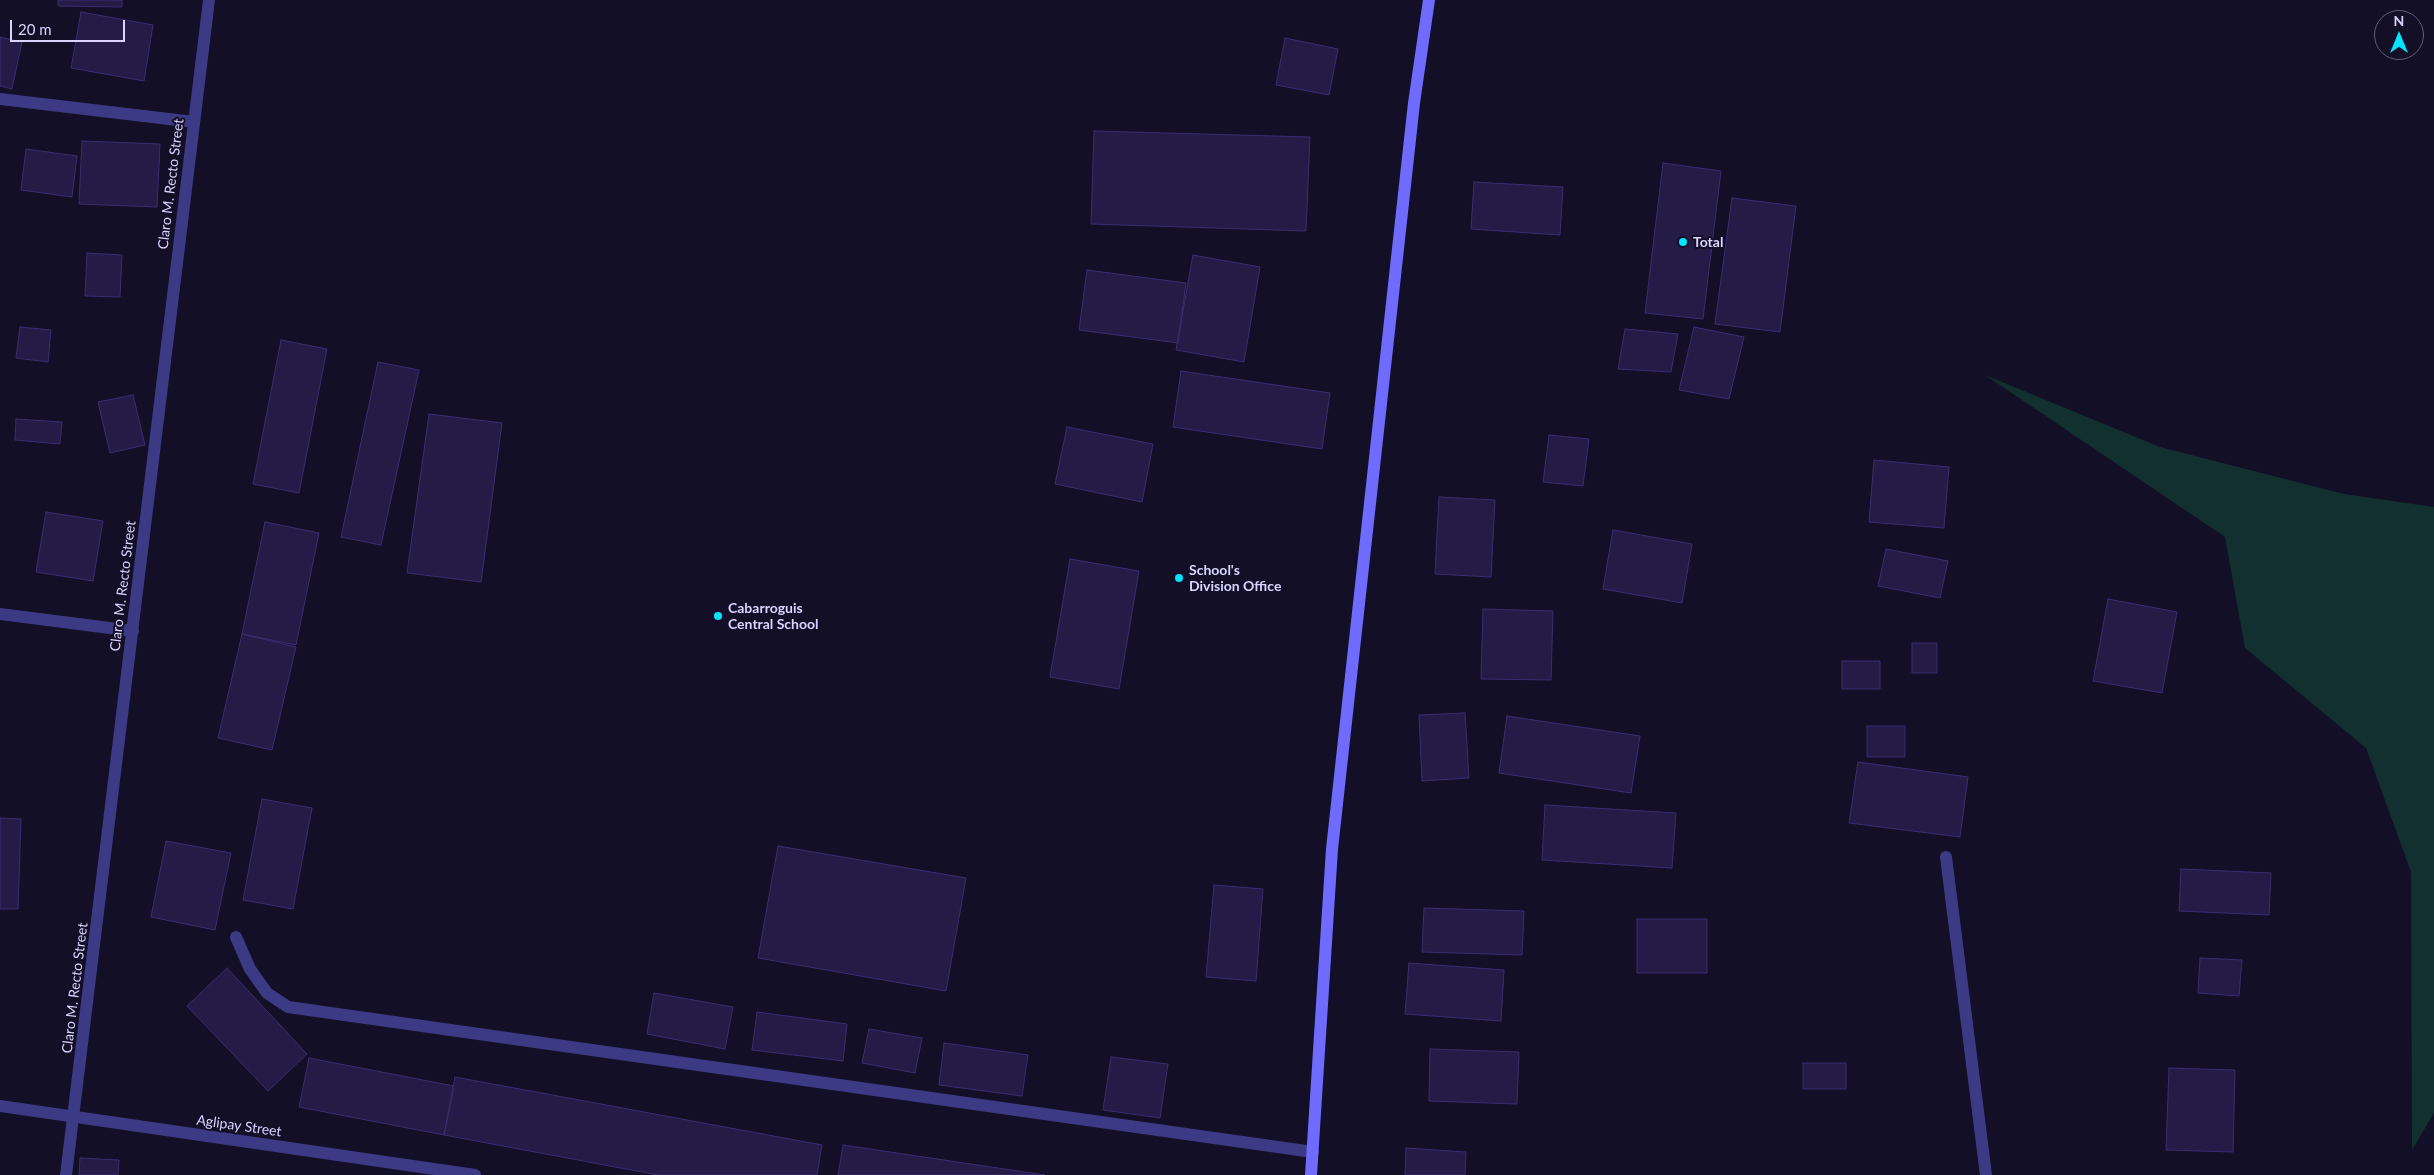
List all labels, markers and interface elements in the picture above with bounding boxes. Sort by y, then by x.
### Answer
scale bar [12,10,128,42]
north arrow [2374,10,2424,60]
text: N [2394,12,2404,29]
text: 20 m [18,20,52,38]
street label: Claro M. Recto Street [155,118,187,250]
place label: Total [1693,234,1723,250]
marker: Total [1677,236,1689,248]
street label: Claro M. Recto Street [107,520,139,652]
place label: School's Division Office [1189,562,1281,594]
marker: School's Division Office [1173,572,1185,584]
place label: Cabarroguis Central School [728,600,819,632]
marker: Cabarroguis Central School [712,610,724,622]
street label: Claro M. Recto Street [59,922,91,1054]
street label: Aglipay Street [195,1112,283,1140]

